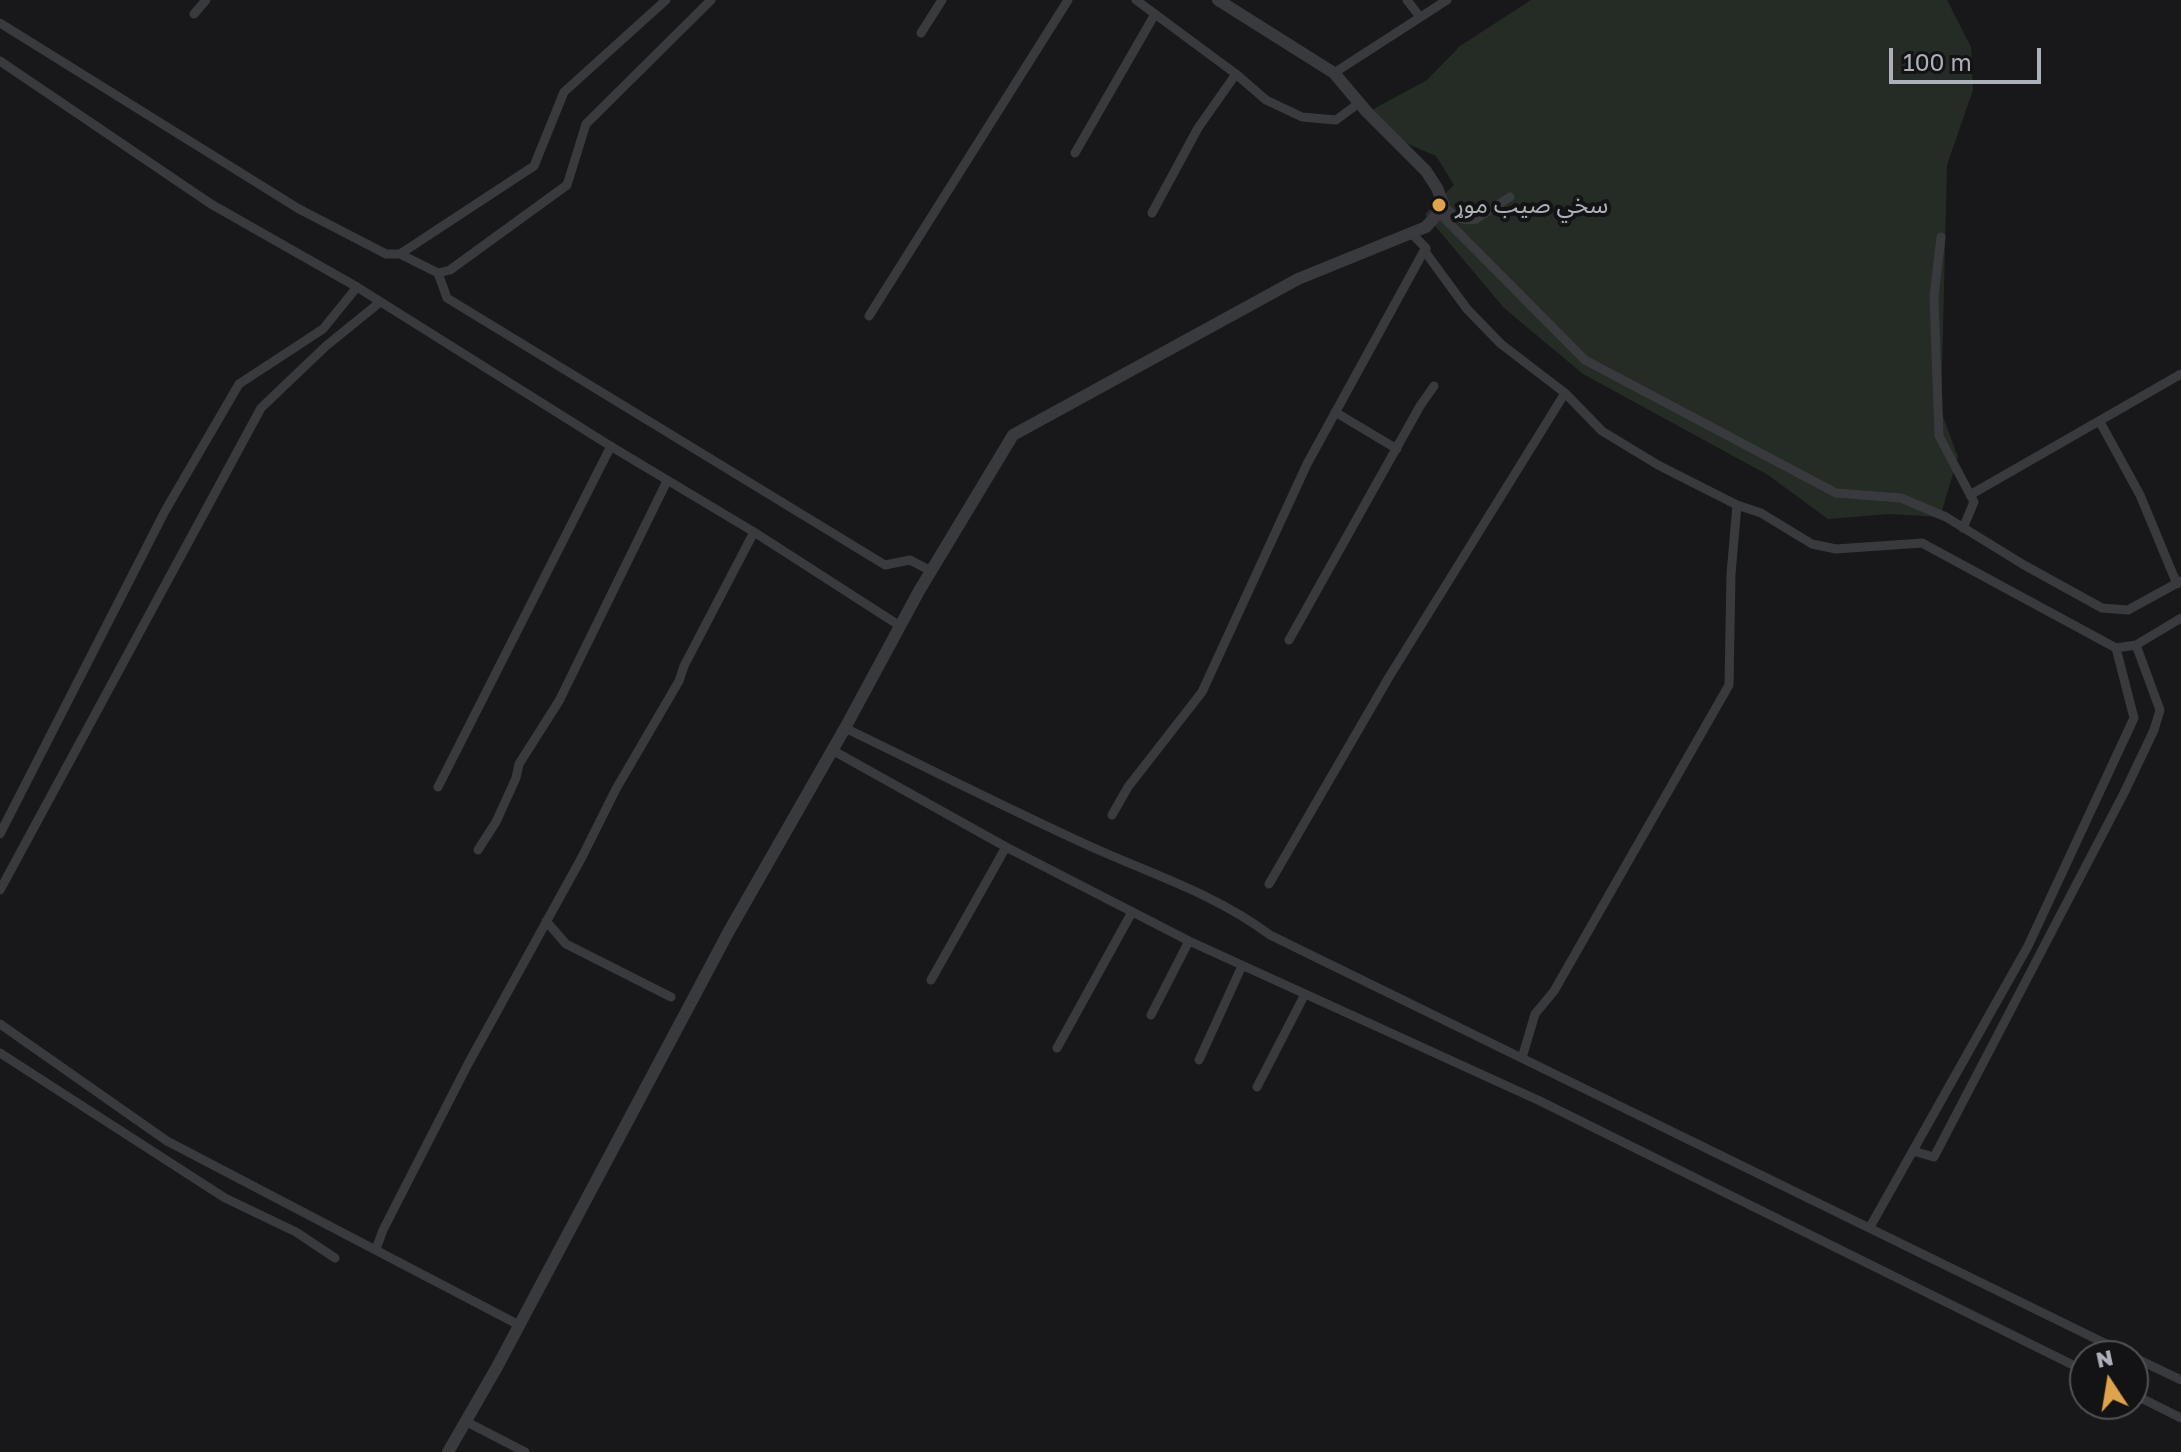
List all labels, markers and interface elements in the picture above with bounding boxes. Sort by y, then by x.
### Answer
scale bar [1893,32,2045,82]
text: 100 m [1903,47,1972,76]
place label: سخي صیب موړ [1455,191,1608,219]
marker: سخي صیب موړ [1430,196,1448,214]
north arrow [2069,1340,2149,1420]
text: N [2093,1343,2115,1373]

